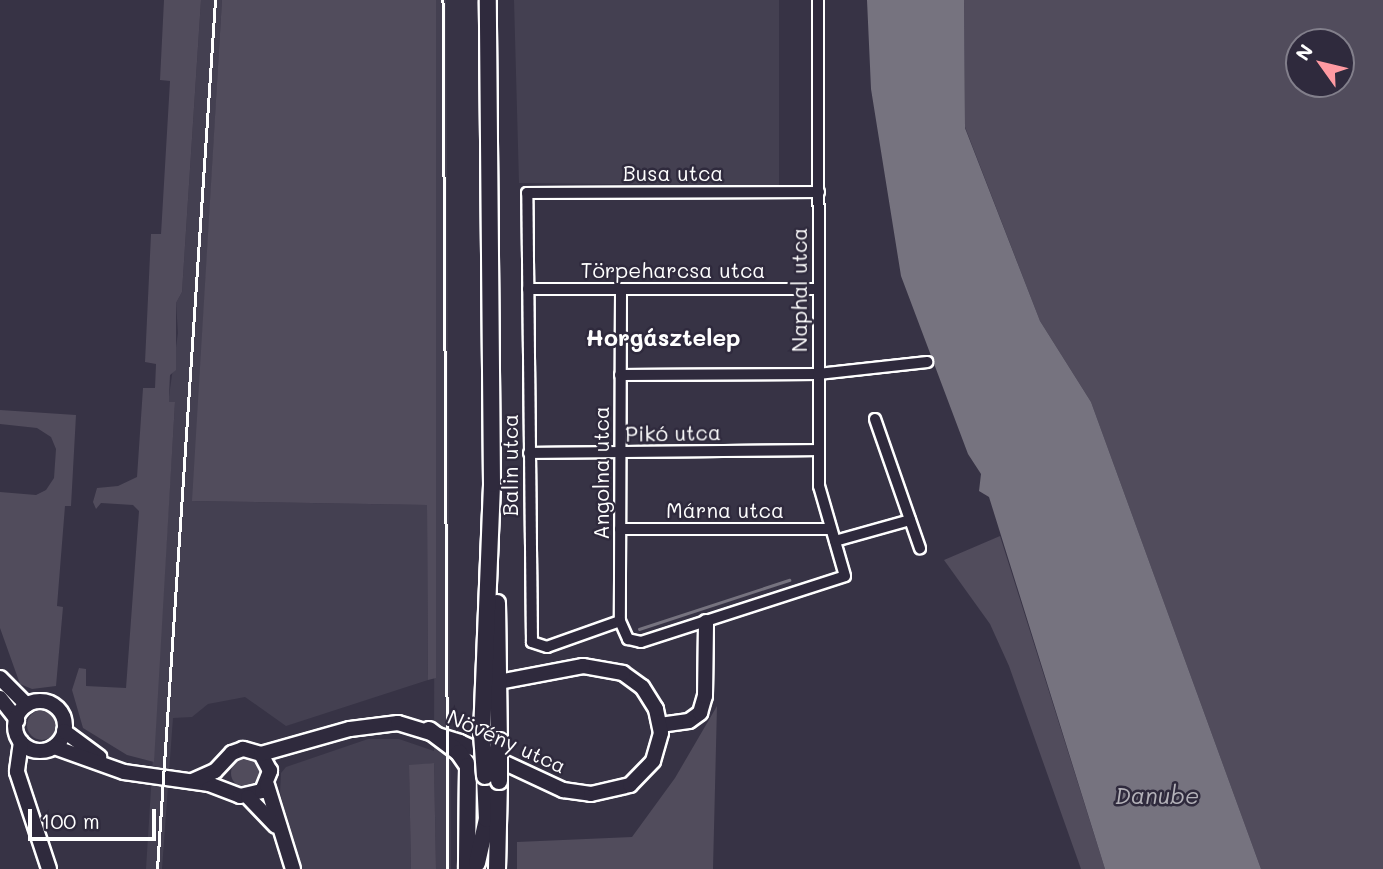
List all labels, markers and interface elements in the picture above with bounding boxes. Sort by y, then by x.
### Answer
north arrow [1285,28,1355,98]
text: N [1289,39,1318,65]
street label: Busa utca [623,160,723,186]
street label: Naphal utca [786,228,812,352]
street label: Törpeharcsa utca [581,257,765,283]
district label: Horgásztelep [585,323,741,351]
street label: Angolna utca [588,406,614,540]
street label: Balin utca [497,414,523,516]
street label: Pikó utca [625,420,721,446]
street label: Márna utca [666,497,784,523]
street label: Növény utca [444,704,570,778]
water label: Danube [1115,781,1199,809]
scale bar [32,796,159,840]
text: 100 m [41,807,100,834]

